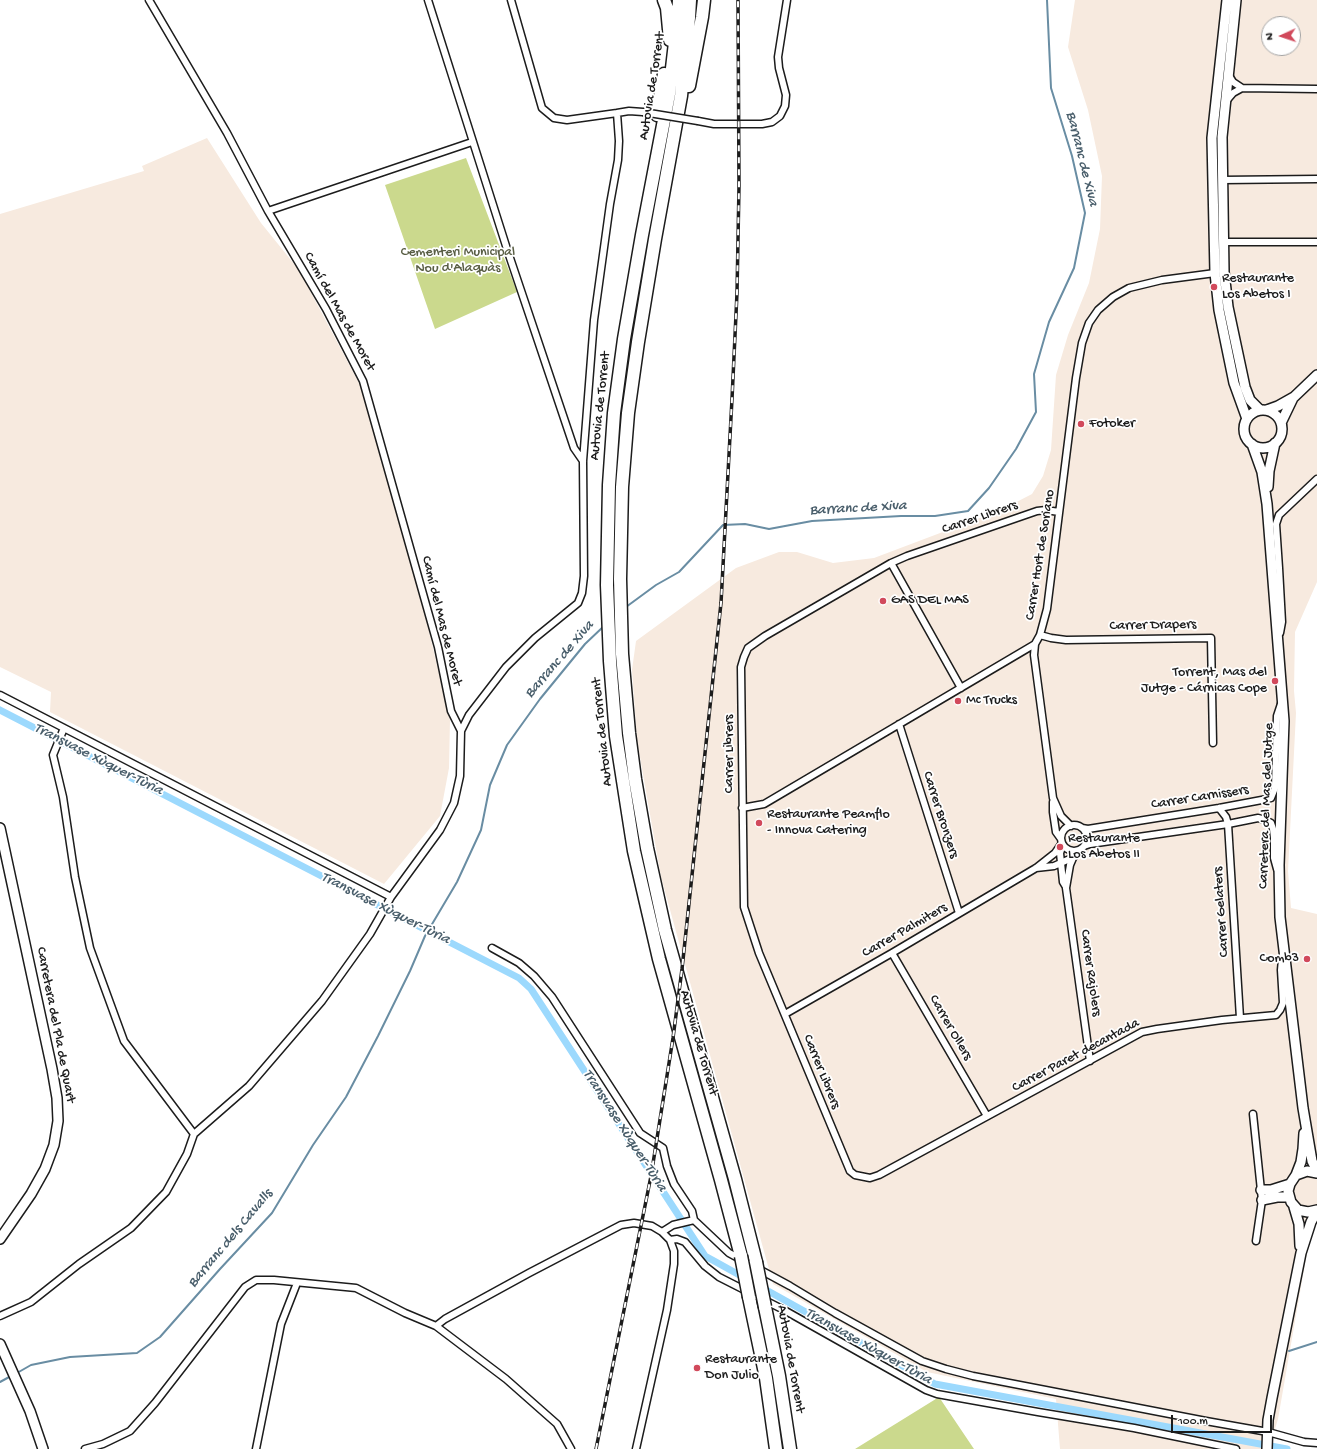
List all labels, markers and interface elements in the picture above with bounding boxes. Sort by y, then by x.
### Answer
north arrow [1261,16,1301,56]
street label: Autovia de Torrent [636,31,670,141]
text: N [1264,33,1276,40]
water label: Barranc de Xiva [1061,110,1101,208]
park label: Cementeri Municipal Nou d'Alaquàs [401,245,515,278]
street label: Camí del Mas de Moret [299,250,379,374]
place label: Restaurante Los Abetos I [1222,271,1294,304]
marker: Restaurante Los Abetos I [1209,282,1219,292]
street label: Autovia de Torrent [587,351,615,461]
place label: Fotoker [1089,416,1135,432]
marker: Fotoker [1076,419,1086,429]
street label: Carrer Hort de Soriano [1022,488,1060,622]
water label: Barranc de Xiva [809,497,907,521]
street label: Carrer Librers [940,497,1020,539]
street label: Camí del Mas de Moret [417,554,465,688]
place label: GAS DEL MAS [891,593,969,609]
marker: GAS DEL MAS [878,596,888,606]
street label: Carrer Drapers [1109,617,1197,635]
water label: Barranc de Xiva [521,618,599,702]
place label: Torrent, Mas del Jutge - Cárnicas Cope [1141,665,1267,698]
marker: Torrent, Mas del Jutge - Cárnicas Cope [1270,676,1280,686]
street label: Autovia de Torrent [589,677,617,787]
place label: Mc Trucks [966,693,1017,709]
marker: Mc Trucks [953,696,963,706]
street label: Carrer Librers [722,715,738,793]
water label: Transvase Xùquer-Tùria [31,720,165,800]
street label: Carretera del Mas del Jutge [1256,723,1278,889]
street label: Carrer Bronzers [918,769,962,861]
street label: Carrer Carnissers [1150,782,1250,814]
place label: Restaurante Peamflo - Innova Catering [767,807,890,840]
marker: Restaurante Peamflo - Innova Catering [754,818,764,828]
place label: Restaurante Los Abetos II [1068,831,1140,864]
marker: Restaurante Los Abetos II [1055,842,1065,852]
street label: Carrer Gelaters [1210,866,1234,958]
water label: Transvase Xùquer-Tùria [318,869,452,949]
street label: Carrer Palmiters [860,900,950,962]
street label: Carrer Rajolers [1076,928,1104,1018]
street label: Carretera del Pla de Quart [32,946,78,1104]
place label: Comb3 [1260,951,1299,967]
marker: Comb3 [1302,954,1312,964]
street label: Autovia de Torrent [675,988,721,1098]
street label: Carrer Ollers [925,992,975,1064]
street label: Carrer Paret decantada [1010,1015,1142,1097]
street label: Carrer Librers [798,1032,844,1112]
water label: Transvase Xùquer-Tùria [578,1066,670,1196]
water label: Barranc dels Cavalls [185,1186,277,1292]
street label: Autovia de Torrent [772,1304,808,1414]
water label: Transvase Xùquer-Tùria [801,1305,935,1389]
place label: Restaurante Don Julio [705,1352,777,1384]
marker: Restaurante Don Julio [692,1363,702,1373]
scale bar [1173,1407,1274,1433]
text: 100 m [1178,1415,1208,1429]

